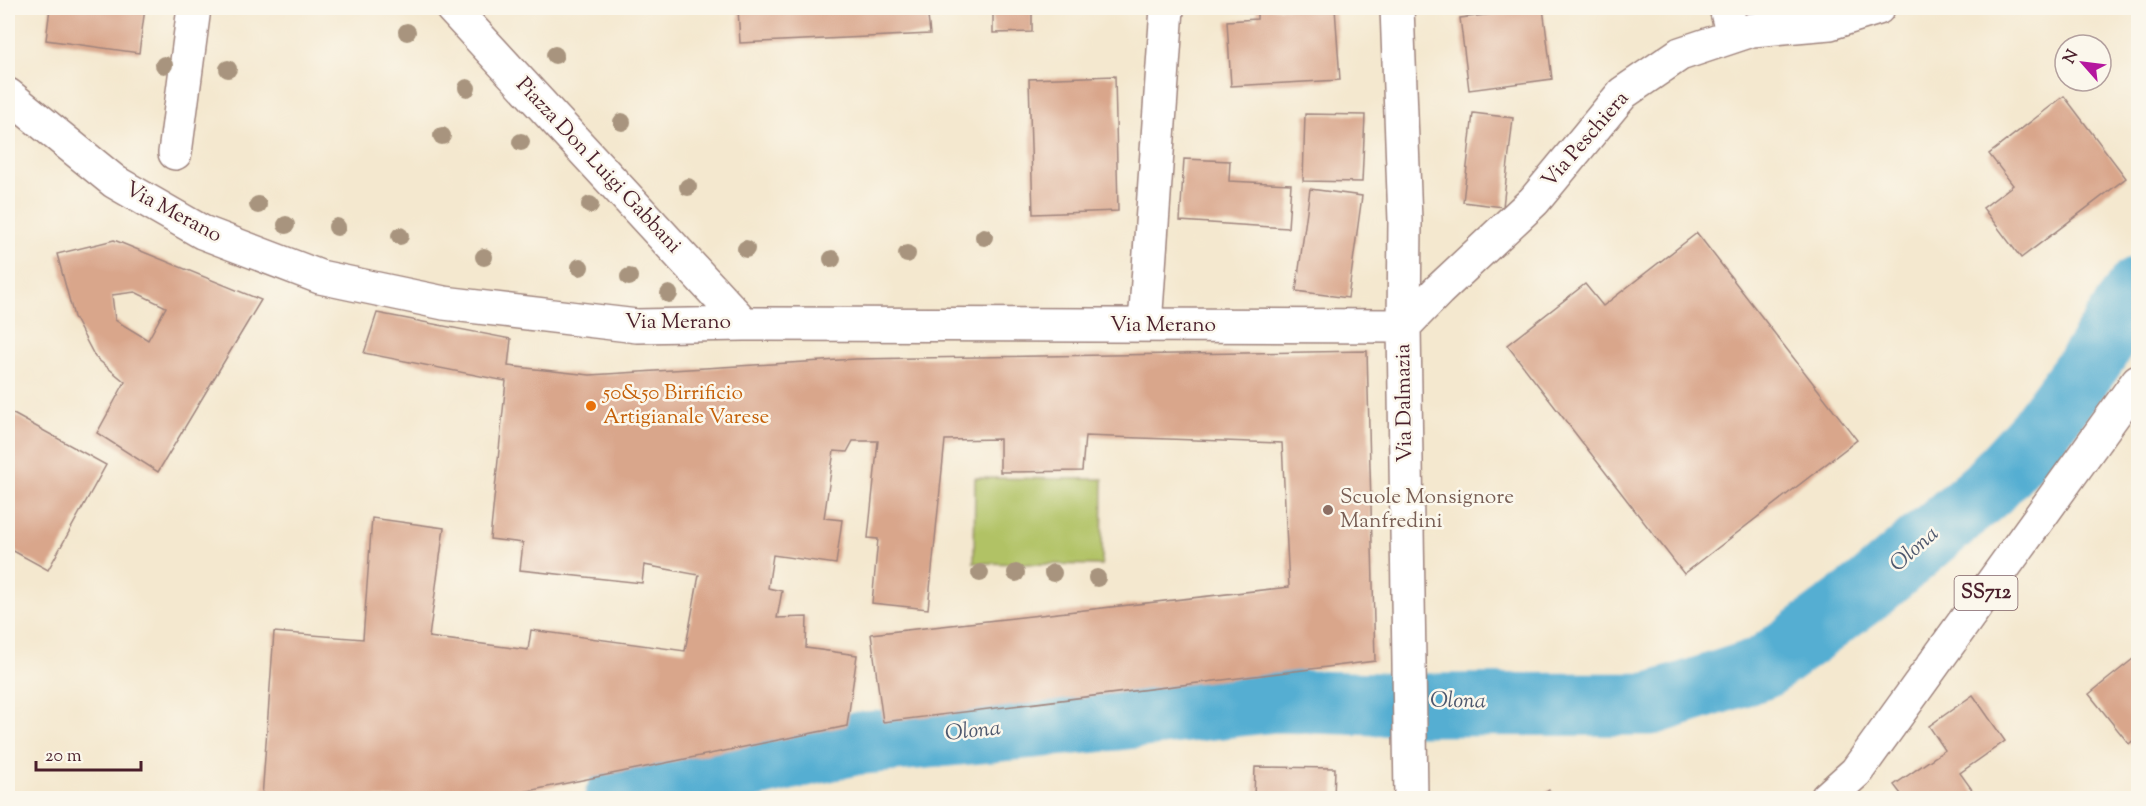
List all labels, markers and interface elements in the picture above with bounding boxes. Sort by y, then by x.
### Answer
north arrow [2053,33,2113,93]
text: N [2059,46,2085,68]
street label: Piazza Don Luigi Gabbani [508,71,688,261]
street label: Via Peschiera [1535,85,1637,195]
street label: Via Merano [119,175,227,251]
street label: Via Merano [625,308,731,338]
street label: Via Merano [1110,311,1216,341]
street label: Via Dalmazia [1389,343,1421,463]
place label: 50&50 Birrificio Artigianale Varese [602,379,769,433]
marker: 50&50 Birrificio Artigianale Varese [584,399,598,413]
place label: Scuole Monsignore Manfredini [1340,483,1514,537]
marker: Scuole Monsignore Manfredini [1321,503,1335,517]
water label: Olona [1883,520,1947,580]
road number: SS712 [1954,576,2018,610]
water label: Olona [1430,686,1486,718]
water label: Olona [943,713,1003,751]
scale bar [36,734,141,772]
text: 20 m [45,744,82,770]

